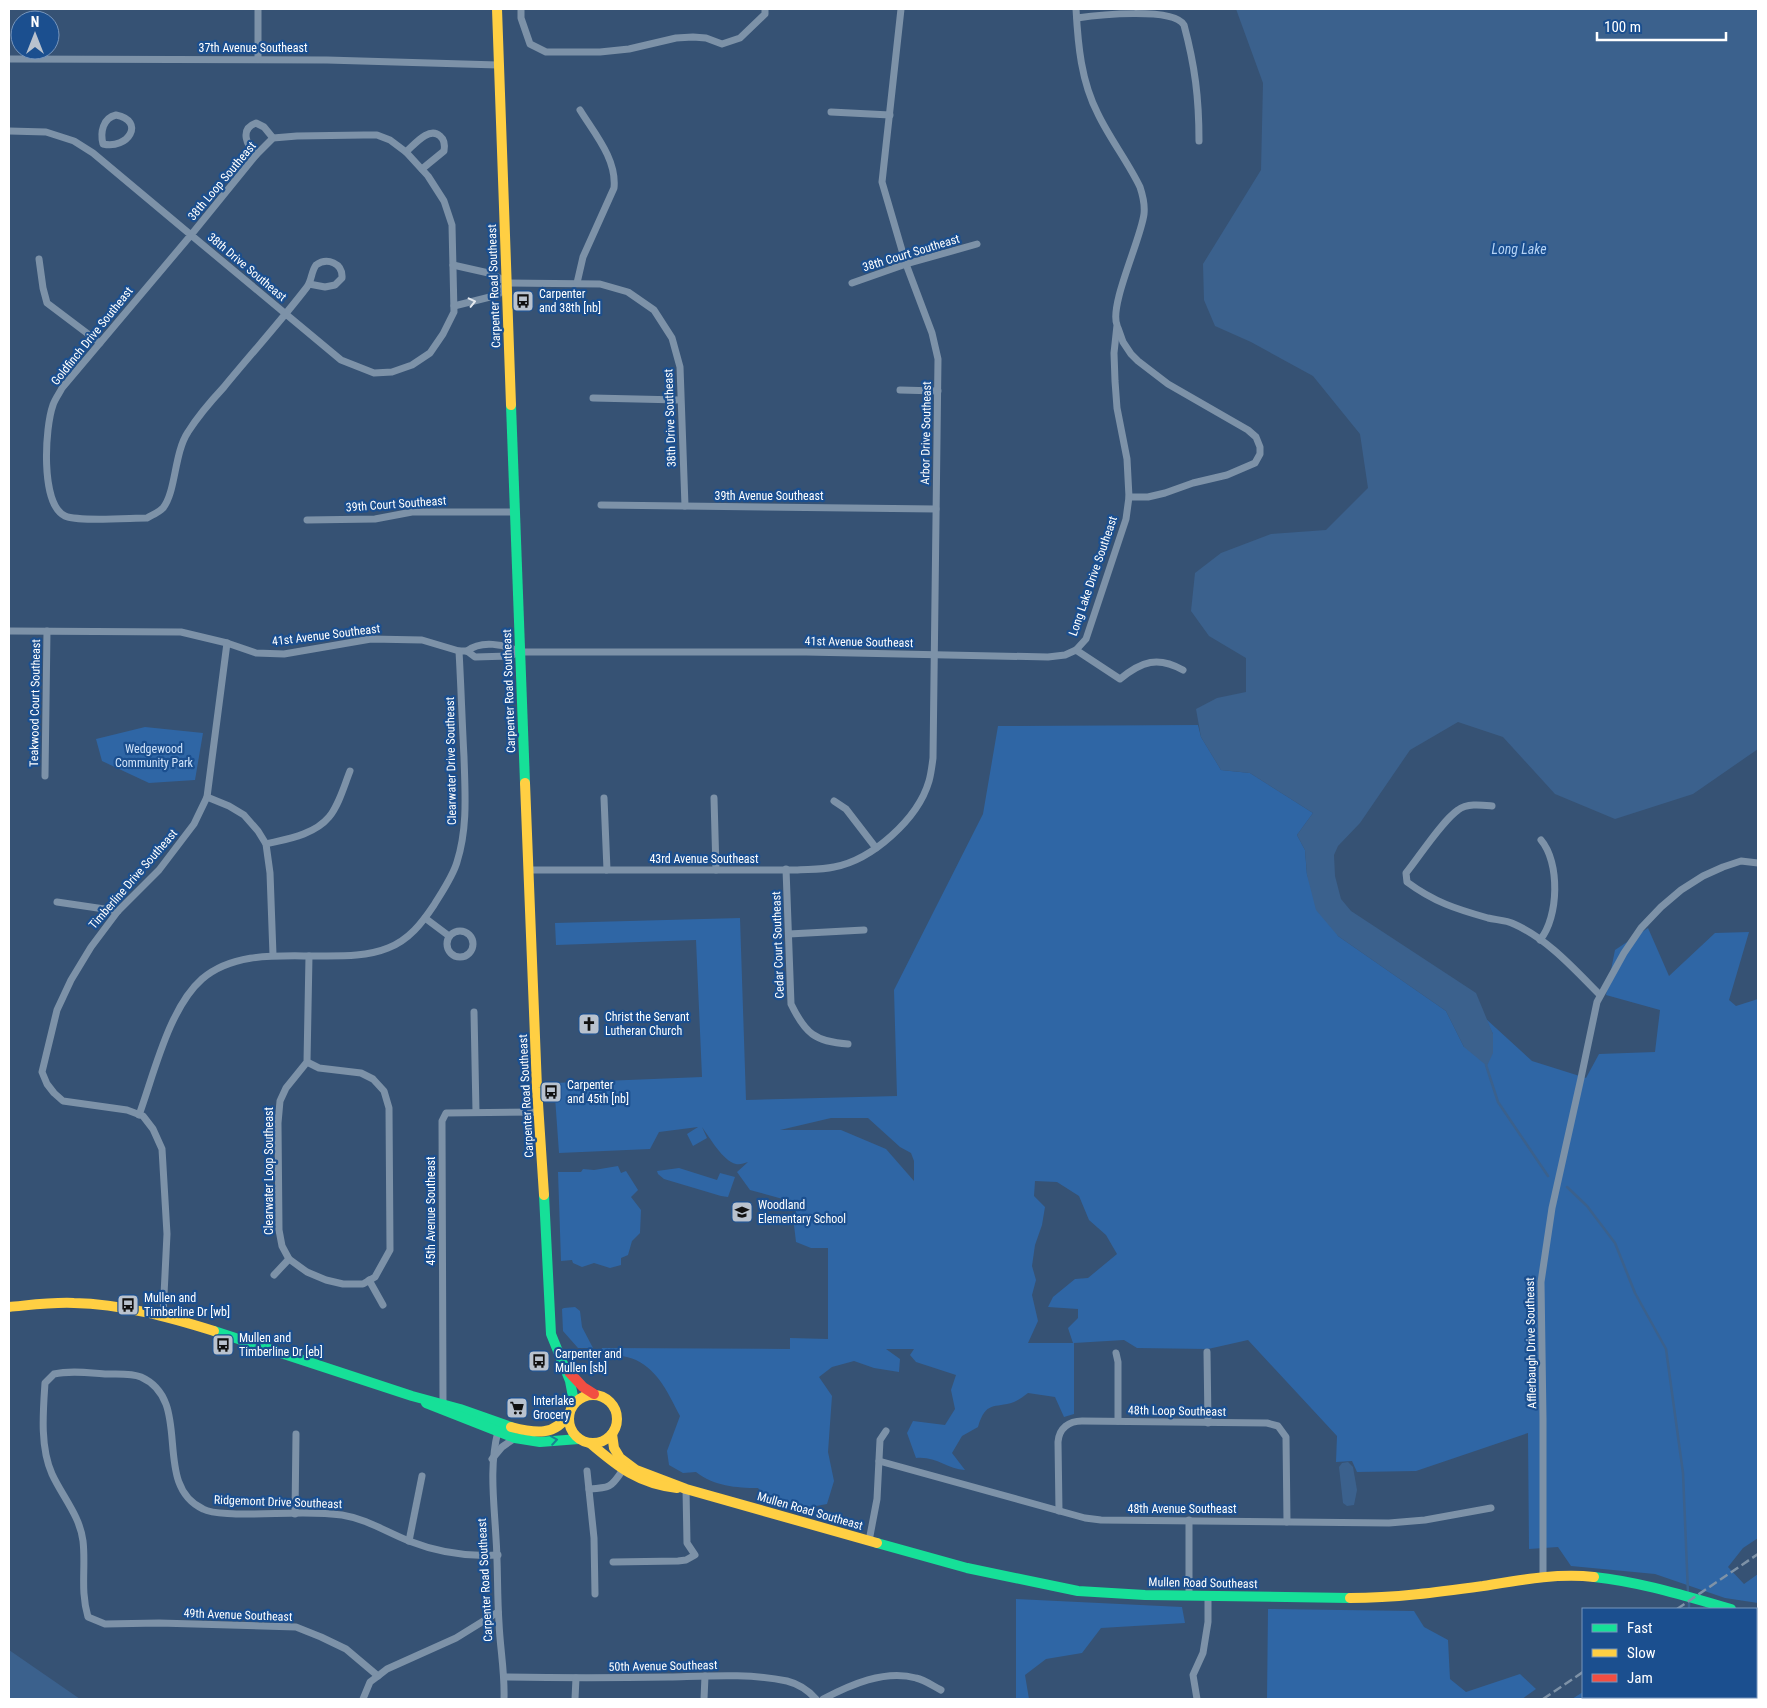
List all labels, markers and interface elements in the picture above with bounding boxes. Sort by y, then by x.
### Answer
north arrow [10,10,60,60]
scale bar [1597,10,1726,42]
text: N [31,14,39,30]
text: 100 m [1604,18,1641,36]
street label: 37th Avenue Southeast [198,41,308,55]
street label: 38th Loop Southeast [185,139,259,223]
street label: Carpenter Road Southeast [485,223,503,348]
street label: 38th Drive Southeast [205,230,290,304]
street label: 38th Court Southeast [861,231,962,274]
water label: Long Lake [1491,241,1547,257]
street label: Goldfinch Drive Southeast [48,284,136,388]
place label: Carpenter and 38th [nb] [539,287,601,315]
bus stop icon: Carpenter and 38th [nb] [511,289,535,313]
one-way arrow [467,297,476,308]
street label: 38th Drive Southeast [661,368,679,467]
street label: Arbor Drive Southeast [918,381,934,485]
street label: 39th Avenue Southeast [714,489,824,503]
street label: 39th Court Southeast [345,493,447,514]
street label: Long Lake Drive Southeast [1066,514,1120,638]
street label: 41st Avenue Southeast [271,621,381,649]
street label: Carpenter Road Southeast [500,628,518,753]
street label: 41st Avenue Southeast [805,634,914,650]
street label: Teakwood Court Southeast [27,639,43,767]
street label: Clearwater Drive Southeast [443,696,459,825]
park label: Wedgewood Community Park [115,742,194,770]
street label: Timberline Drive Southeast [86,826,180,932]
street label: 43rd Avenue Southeast [649,852,759,866]
street label: Cedar Court Southeast [769,891,787,999]
place label: Christ the Servant Lutheran Church [605,1010,690,1038]
church icon: Christ the Servant Lutheran Church [577,1012,601,1036]
street label: Carpenter Road Southeast [516,1033,536,1158]
place label: Carpenter and 45th [nb] [567,1078,629,1106]
bus stop icon: Carpenter and 45th [nb] [539,1080,563,1104]
street label: Clearwater Loop Southeast [262,1107,276,1235]
street label: 45th Avenue Southeast [424,1156,438,1266]
place label: Woodland Elementary School [758,1198,846,1226]
school or university icon: Woodland Elementary School [730,1200,754,1224]
street label: Afflerbaugh Drive Southeast [1523,1277,1539,1409]
place label: Mullen and Timberline Dr [wb] [144,1291,230,1319]
bus stop icon: Mullen and Timberline Dr [wb] [116,1293,140,1317]
place label: Mullen and Timberline Dr [eb] [239,1331,323,1359]
bus stop icon: Mullen and Timberline Dr [eb] [211,1333,235,1357]
place label: Carpenter and Mullen [sb] [555,1347,622,1375]
bus stop icon: Carpenter and Mullen [sb] [527,1349,551,1373]
place label: Interlake Grocery [533,1394,574,1422]
supermarket icon: Interlake Grocery [505,1396,529,1420]
street label: 48th Loop Southeast [1128,1403,1227,1419]
one-way arrow [550,1436,559,1446]
street label: Mullen Road Southeast [756,1489,865,1533]
street label: Ridgemont Drive Southeast [214,1493,343,1511]
street label: 48th Avenue Southeast [1127,1502,1237,1516]
street label: Carpenter Road Southeast [475,1517,495,1642]
street label: Mullen Road Southeast [1148,1575,1258,1591]
street label: 49th Avenue Southeast [183,1606,293,1624]
legend [1582,1608,1757,1698]
text: Fast [1627,1619,1652,1637]
text: Slow [1627,1644,1656,1662]
street label: 50th Avenue Southeast [608,1658,718,1674]
text: Jam [1627,1669,1653,1687]

